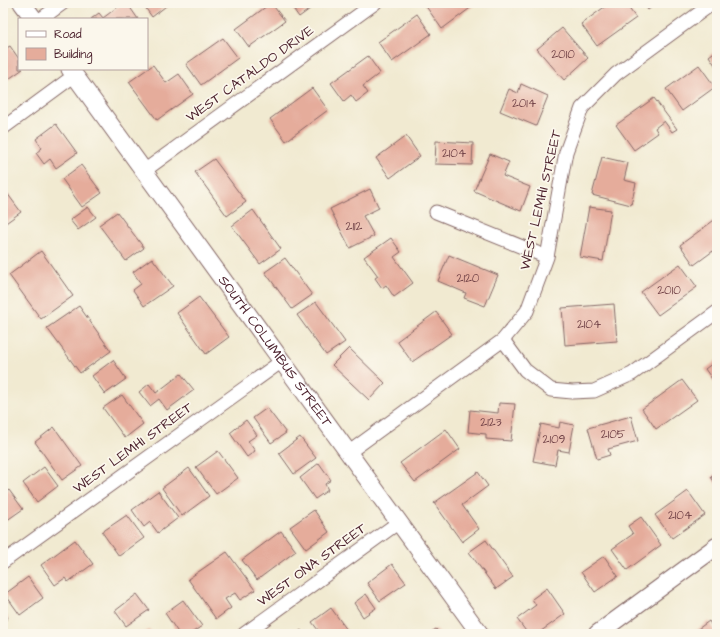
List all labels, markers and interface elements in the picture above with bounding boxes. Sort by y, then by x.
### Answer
legend [18,18,148,70]
street label: WEST CATALDO DRIVE [182,20,318,127]
text: Road [54,26,82,43]
text: Building [54,46,92,64]
house number: 2010 [551,46,575,63]
house number: 2014 [512,95,536,112]
street label: WEST LEMHI STREET [515,128,567,272]
house number: 2104 [442,145,466,162]
house number: 2112 [346,218,363,235]
house number: 2120 [457,270,480,287]
street label: SOUTH COLUMBUS STREET [213,272,337,432]
house number: 2010 [657,282,681,299]
house number: 2104 [577,316,601,333]
street label: WEST LEMHI STREET [69,398,197,498]
house number: 2123 [480,414,502,431]
house number: 2105 [601,426,626,443]
house number: 2109 [543,431,566,448]
house number: 2104 [668,507,692,524]
street label: WEST ONA STREET [253,518,371,611]

